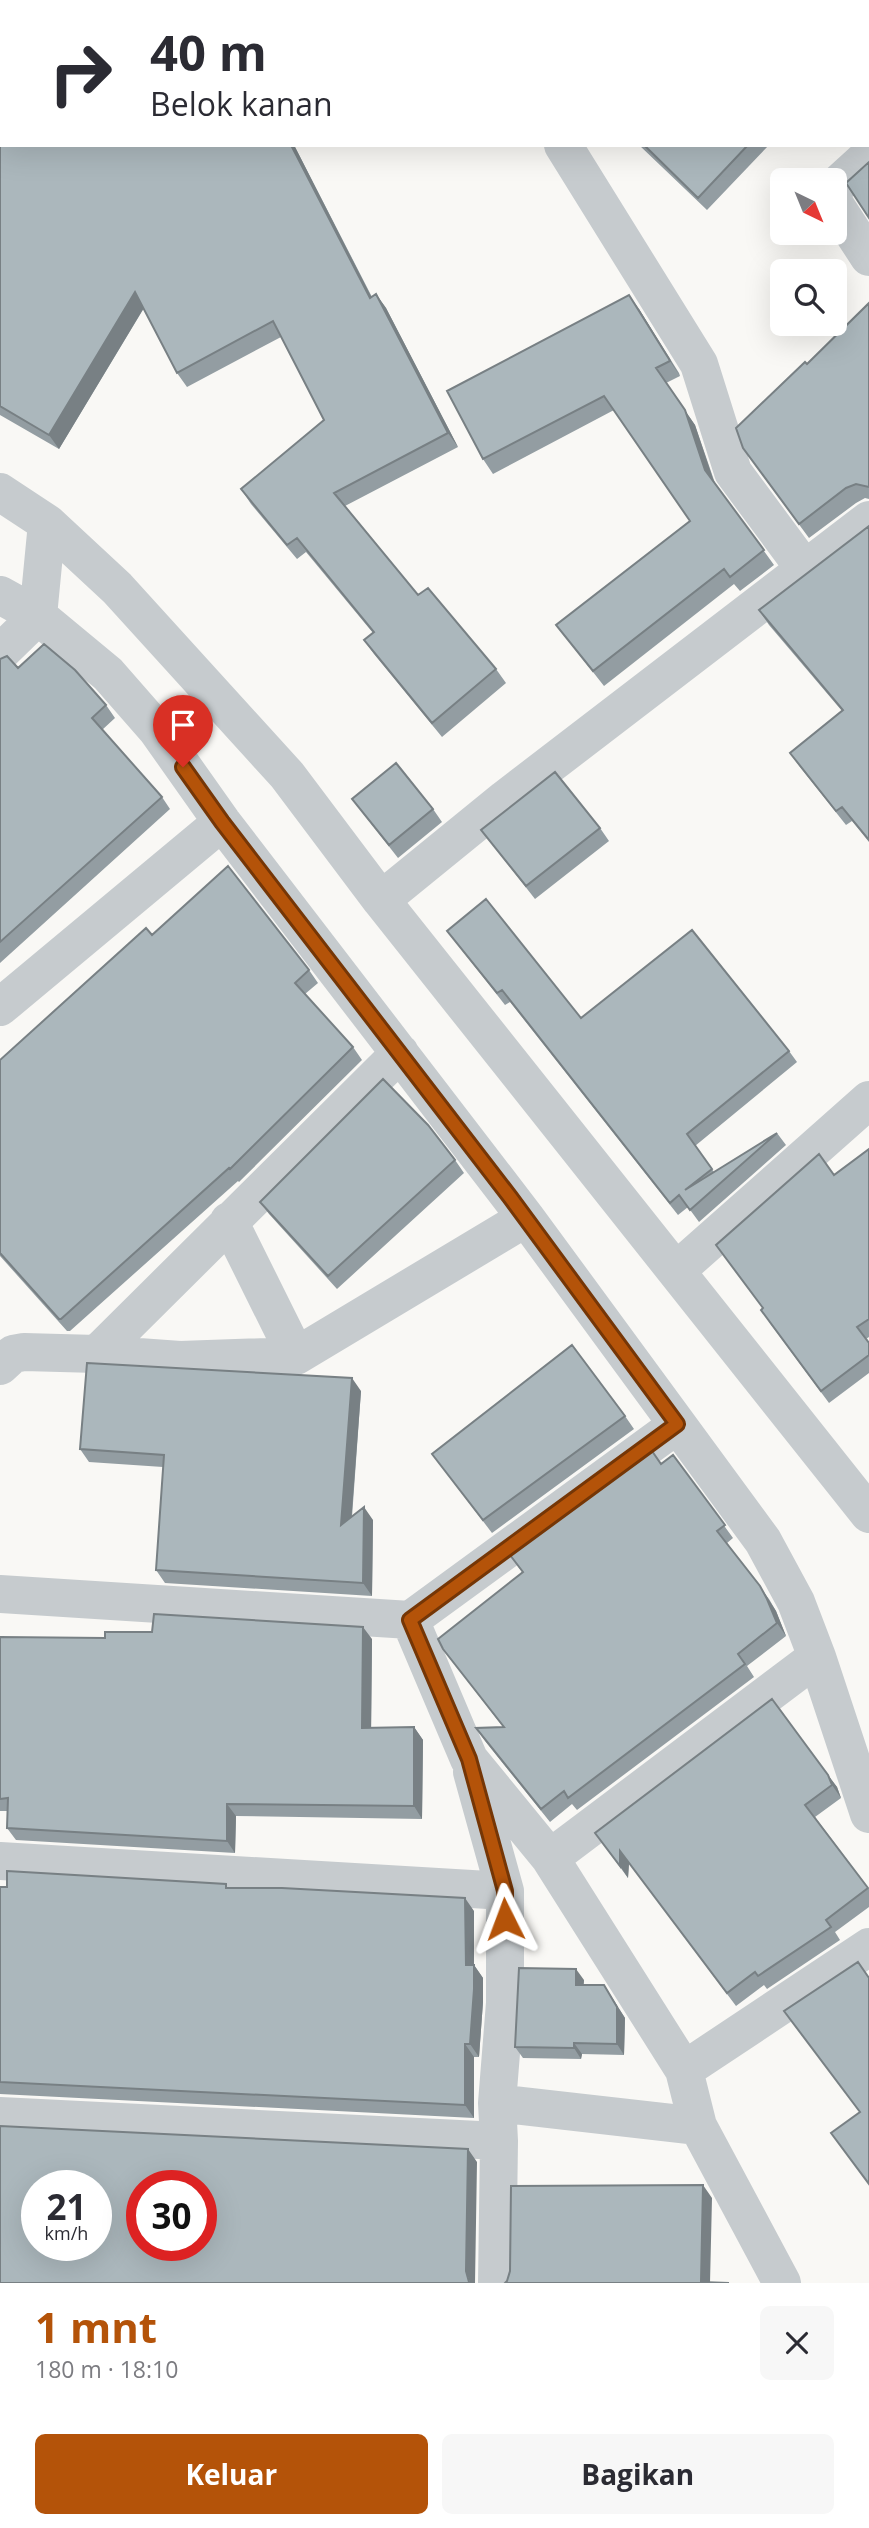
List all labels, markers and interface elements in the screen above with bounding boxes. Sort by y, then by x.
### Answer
text: 40 m [150,19,267,85]
icon: right [35,28,126,119]
text: Belok kanan [150,82,333,125]
north arrow [770,168,847,245]
map controls [770,168,847,336]
button: search [770,259,847,336]
pin [153,695,213,767]
icon: arrive [164,706,202,744]
position arrow [468,1882,542,1956]
speed limit sign: 30 [126,2170,217,2261]
text: 21 [46,2183,87,2230]
text: km/h [45,2221,88,2245]
text: 1 mnt [35,2298,157,2355]
button: close [760,2306,834,2380]
text: 180 m · 18:10 [35,2353,178,2385]
button: Keluar [35,2434,428,2514]
button: Bagikan [442,2434,834,2514]

